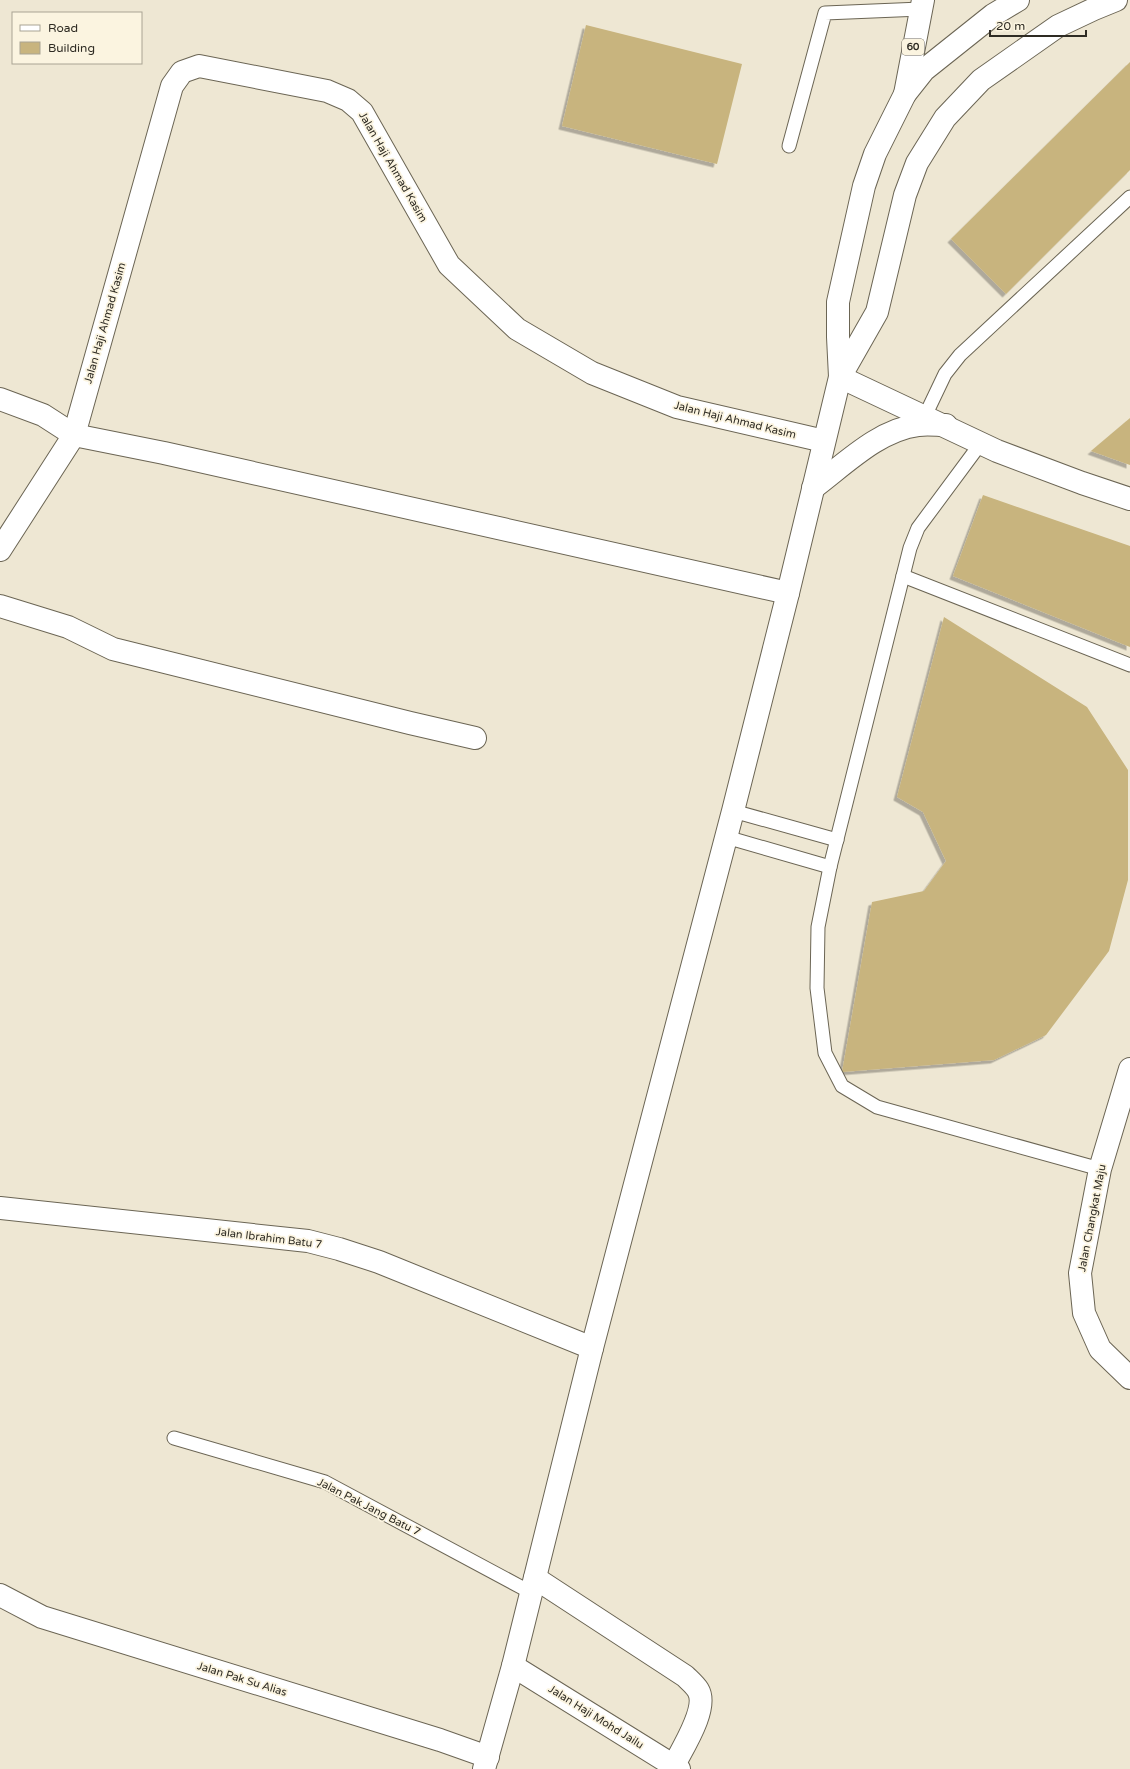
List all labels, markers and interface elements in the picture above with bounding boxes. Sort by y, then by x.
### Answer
legend [12,12,142,64]
scale bar [990,12,1086,38]
text: 20 m [996,19,1025,33]
text: Road [48,21,78,35]
road number: 60 [902,39,924,55]
text: Building [48,41,95,55]
street label: Jalan Haji Ahmad Kasim [356,110,430,224]
street label: Jalan Haji Ahmad Kasim [81,261,129,385]
street label: Jalan Haji Ahmad Kasim [673,399,797,441]
street label: Jalan Changkat Maju [1075,1163,1109,1273]
street label: Jalan Ibrahim Batu 7 [215,1225,323,1251]
street label: Jalan Pak Jang Batu 7 [315,1475,423,1539]
street label: Jalan Pak Su Alias [196,1659,288,1699]
street label: Jalan Haji Mohd Jailu [546,1682,646,1752]

